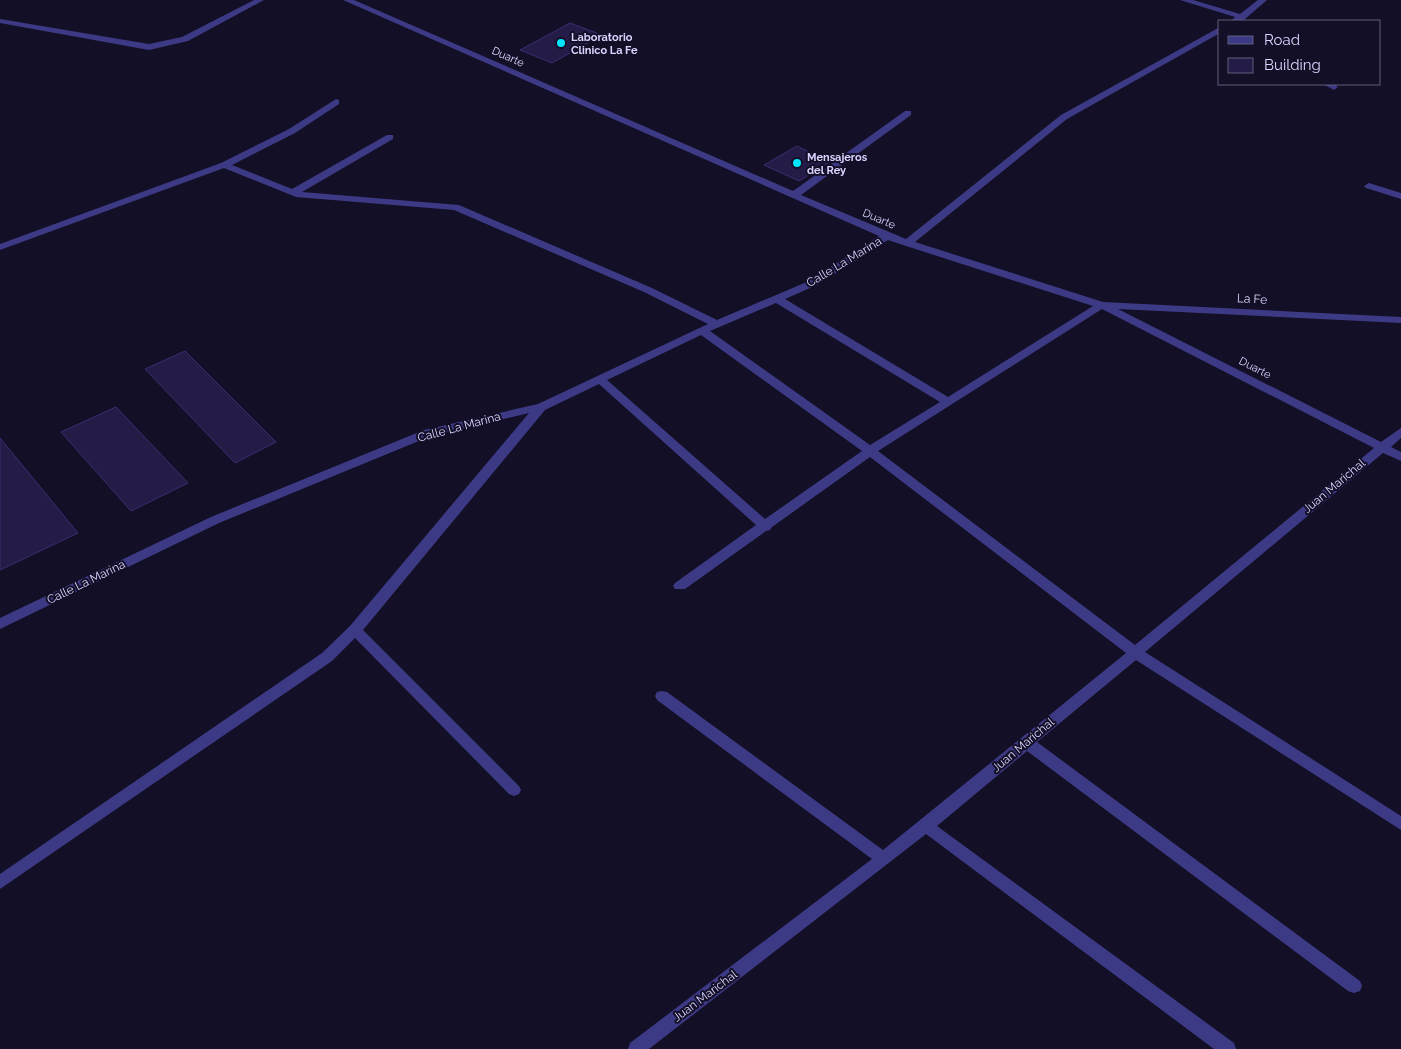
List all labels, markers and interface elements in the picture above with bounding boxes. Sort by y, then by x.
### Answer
legend [1218,20,1381,85]
place label: Laboratorio Clinico La Fe [571,31,638,57]
text: Road [1264,31,1300,49]
marker: Laboratorio Clinico La Fe [555,37,567,49]
street label: Duarte [490,44,527,70]
text: Building [1264,56,1321,74]
place label: Mensajeros del Rey [807,151,868,177]
marker: Mensajeros del Rey [791,157,803,169]
street label: Duarte [861,206,898,232]
street label: Calle La Marina [804,234,884,290]
street label: La Fe [1236,291,1268,307]
street label: Duarte [1237,354,1274,382]
street label: Calle La Marina [416,409,502,445]
street label: Juan Marichal [1300,456,1368,516]
street label: Calle La Marina [45,557,127,607]
street label: Juan Marichal [989,715,1057,775]
street label: Juan Marichal [670,967,740,1025]

